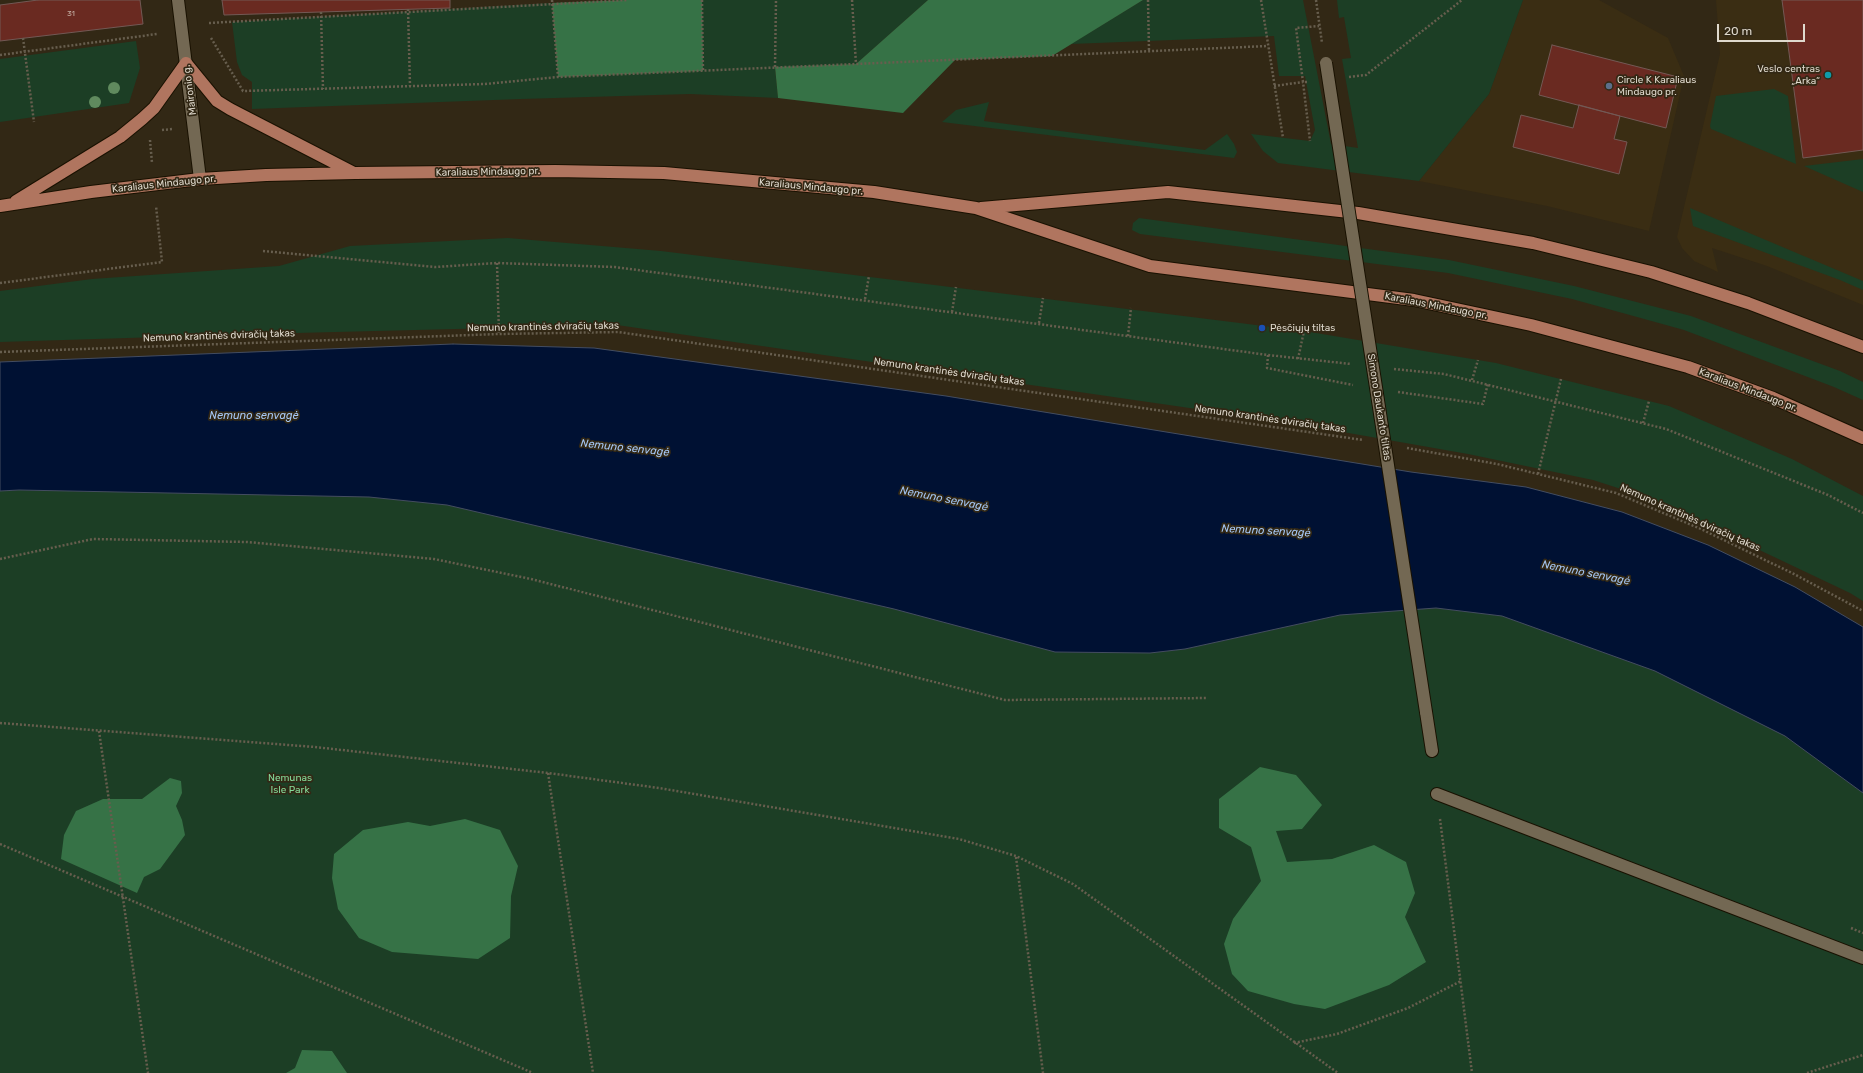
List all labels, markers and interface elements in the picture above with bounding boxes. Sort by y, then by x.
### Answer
house number: 31 [67,9,75,19]
scale bar [1719,16,1807,42]
text: 20 m [1724,24,1752,38]
place label: Veslo centras „Arka“ [1757,63,1820,86]
street label: Maironio g. [181,64,199,116]
marker: Veslo centras „Arka“ [1823,70,1833,80]
place label: Circle K Karaliaus Mindaugo pr. [1617,74,1696,98]
marker: Circle K Karaliaus Mindaugo pr. [1604,81,1614,91]
street label: Karaliaus Mindaugo pr. [436,165,540,179]
street label: Karaliaus Mindaugo pr. [111,173,217,195]
street label: Karaliaus Mindaugo pr. [758,176,864,198]
street label: Karaliaus Mindaugo pr. [1384,290,1488,322]
street label: Nemuno krantinės dviračių takas [467,320,619,334]
place label: Pėsčiųjų tiltas [1270,322,1335,334]
marker: Pėsčiųjų tiltas [1257,323,1267,333]
street label: Nemuno krantinės dviračių takas [143,327,295,345]
street label: Simono Daukanto tiltas [1365,353,1393,461]
street label: Nemuno krantinės dviračių takas [873,355,1025,389]
street label: Karaliaus Mindaugo pr. [1697,366,1799,414]
street label: Nemuno krantinės dviračių takas [1194,402,1346,436]
water label: Nemuno senvagė [209,409,299,423]
water label: Nemuno senvagė [580,437,670,459]
street label: Nemuno krantinės dviračių takas [1618,482,1762,554]
water label: Nemuno senvagė [899,484,989,514]
water label: Nemuno senvagė [1221,522,1311,540]
water label: Nemuno senvagė [1541,558,1631,588]
park label: Nemunas Isle Park [268,772,312,796]

